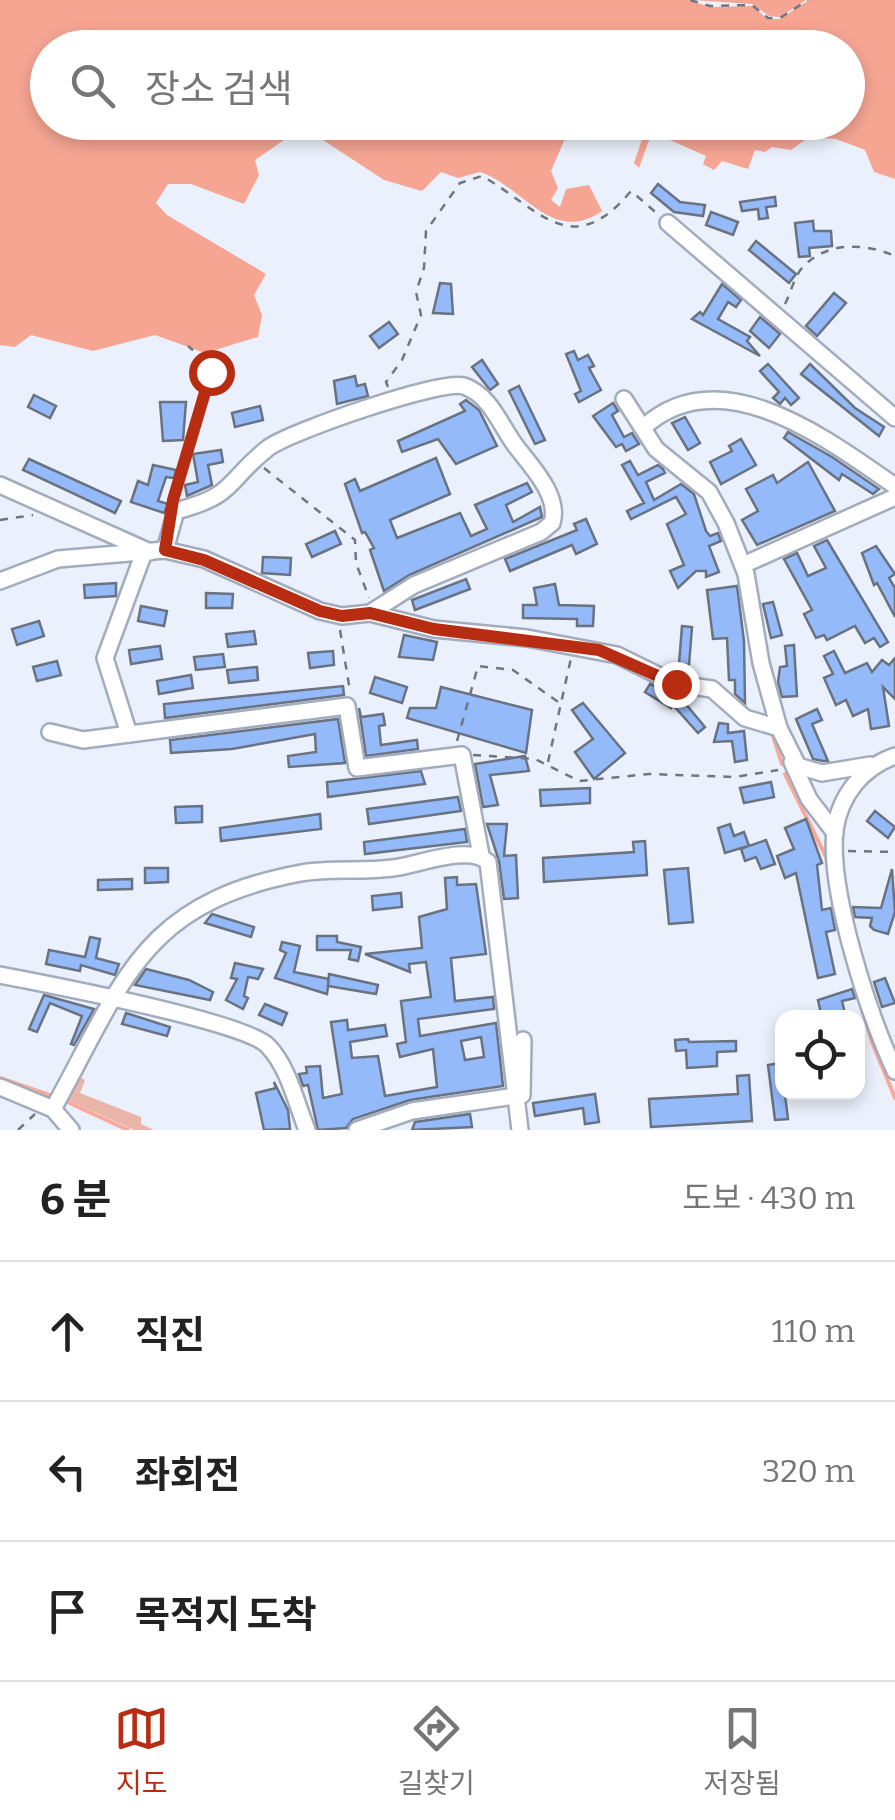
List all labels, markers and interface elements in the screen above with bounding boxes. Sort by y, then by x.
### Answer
search box [30,30,865,140]
icon: search [65,58,120,113]
text: 장소 검색 [145,66,292,112]
route start [189,350,235,396]
route end [654,662,700,708]
map controls [775,1010,865,1100]
button: locate [775,1010,865,1100]
text: 6 분 [40,1175,111,1225]
text: 도보 · 430 m [682,1179,855,1217]
icon: ahead [40,1304,95,1359]
text: 직진 [135,1312,205,1358]
text: 110 m [772,1312,855,1350]
icon: left [40,1444,95,1499]
text: 좌회전 [135,1452,240,1498]
text: 320 m [762,1452,855,1490]
icon: arrive [40,1584,95,1639]
text: 목적지 도착 [135,1592,317,1638]
tab: 지도 [114,1701,169,1801]
tab: 길찾기 [398,1701,475,1801]
tab: 저장됨 [703,1701,781,1801]

